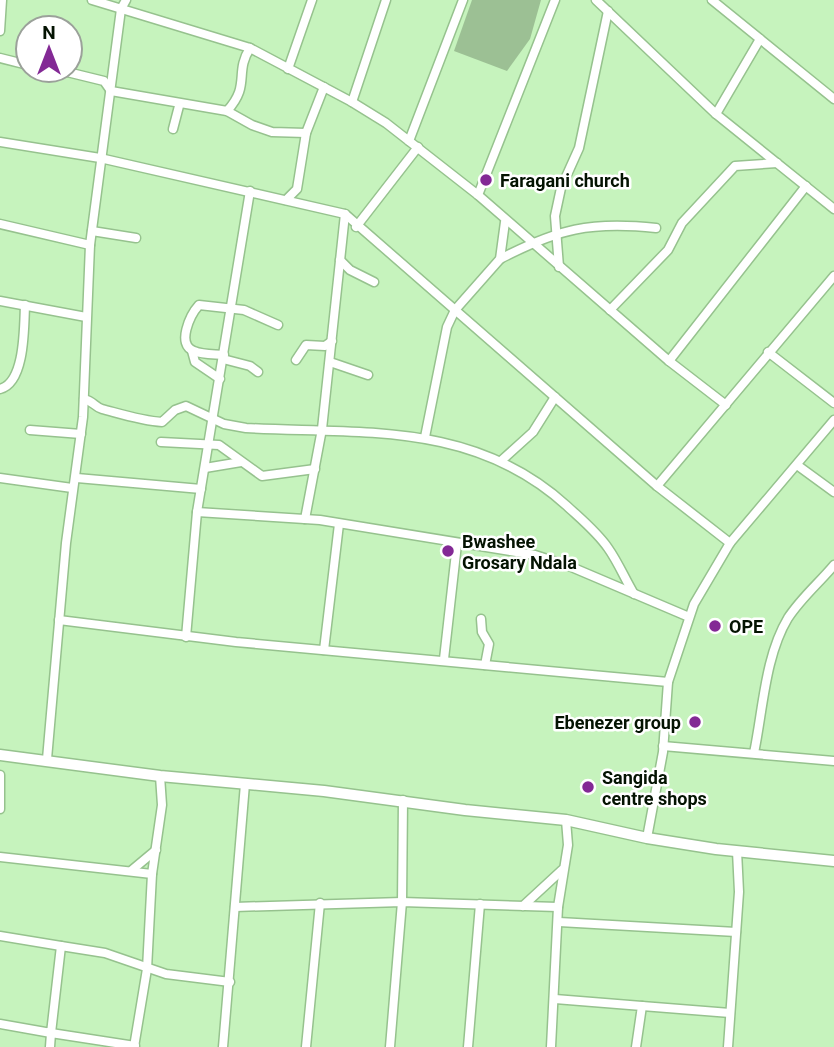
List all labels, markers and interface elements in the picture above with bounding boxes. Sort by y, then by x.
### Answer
north arrow [14,14,84,84]
text: N [42,21,56,44]
place label: Faragani church [500,170,630,191]
marker: Faragani church [478,172,494,188]
place label: Bwashee Grosary Ndala [462,531,577,573]
marker: Bwashee Grosary Ndala [440,543,456,559]
place label: OPE [729,616,763,637]
marker: OPE [707,618,723,634]
place label: Ebenezer group [554,712,681,733]
marker: Ebenezer group [687,714,703,730]
place label: Sangida centre shops [602,767,707,809]
marker: Sangida centre shops [580,779,596,795]

